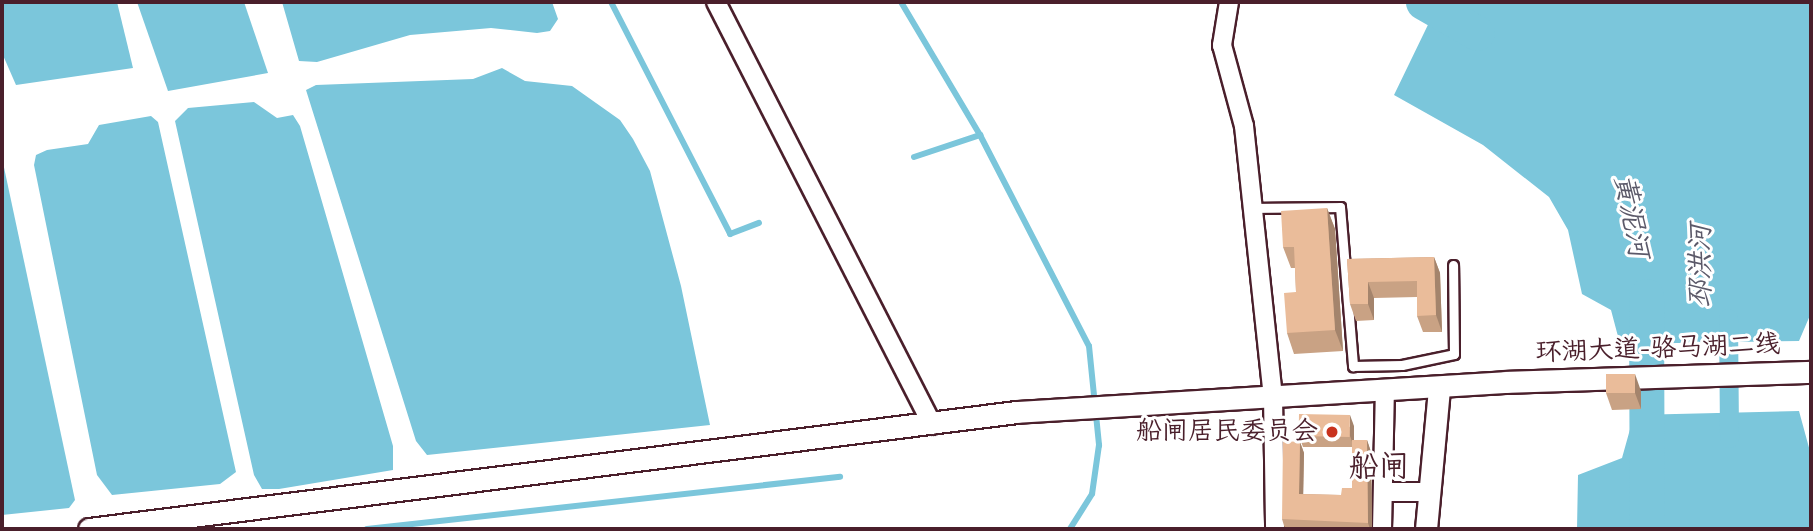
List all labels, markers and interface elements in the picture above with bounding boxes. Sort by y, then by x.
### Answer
water label: 黄泥河 [1607,172,1657,260]
water label: 邳洪河 [1683,224,1717,308]
street label: 环湖大道-骆马湖二线 [1535,329,1781,369]
place label: 船闸居民委员会 [1136,416,1318,448]
marker: 船闸居民委员会 [1324,424,1340,440]
district label: 船闸 [1349,449,1409,485]

